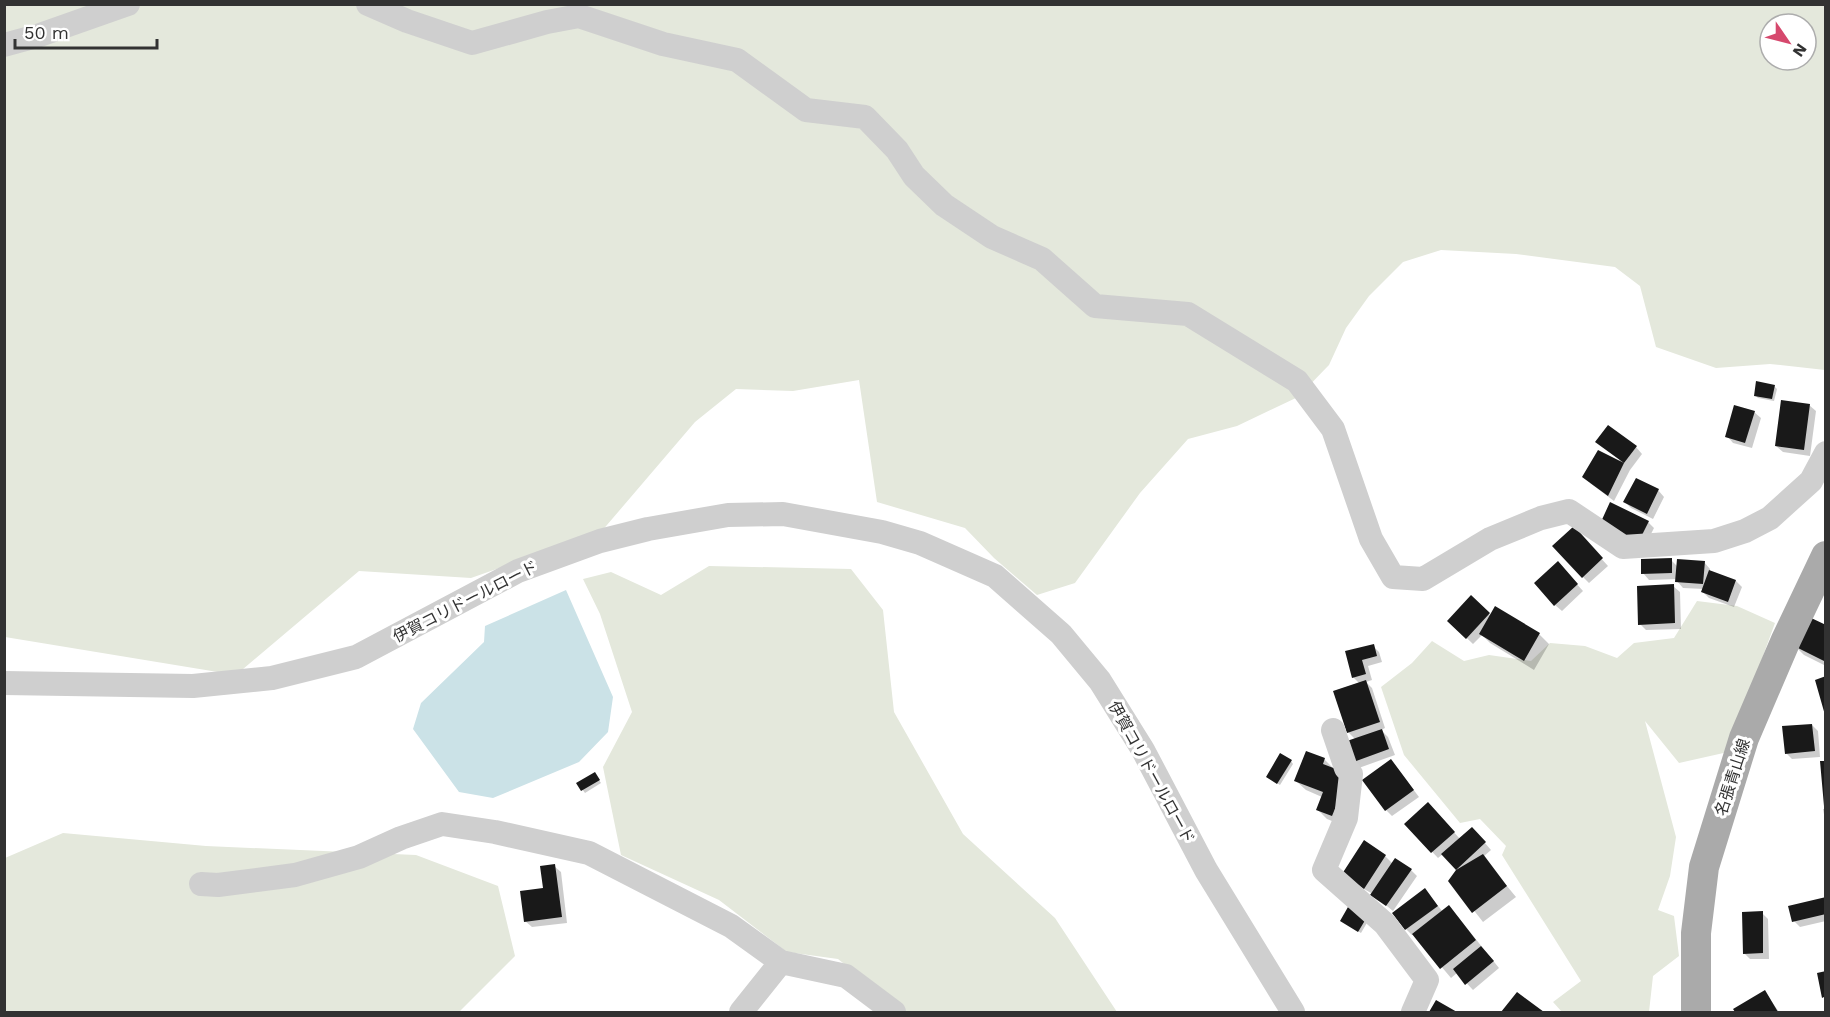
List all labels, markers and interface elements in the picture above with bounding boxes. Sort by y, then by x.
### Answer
scale bar [15,12,158,50]
north arrow [1758,12,1818,72]
text: 50 m [24,22,69,43]
text: N [1789,40,1811,61]
street label: 伊賀コリドールロード [390,557,541,646]
street label: 伊賀コリドールロード [1104,698,1199,847]
street label: 名張青山線 [1711,736,1754,818]

